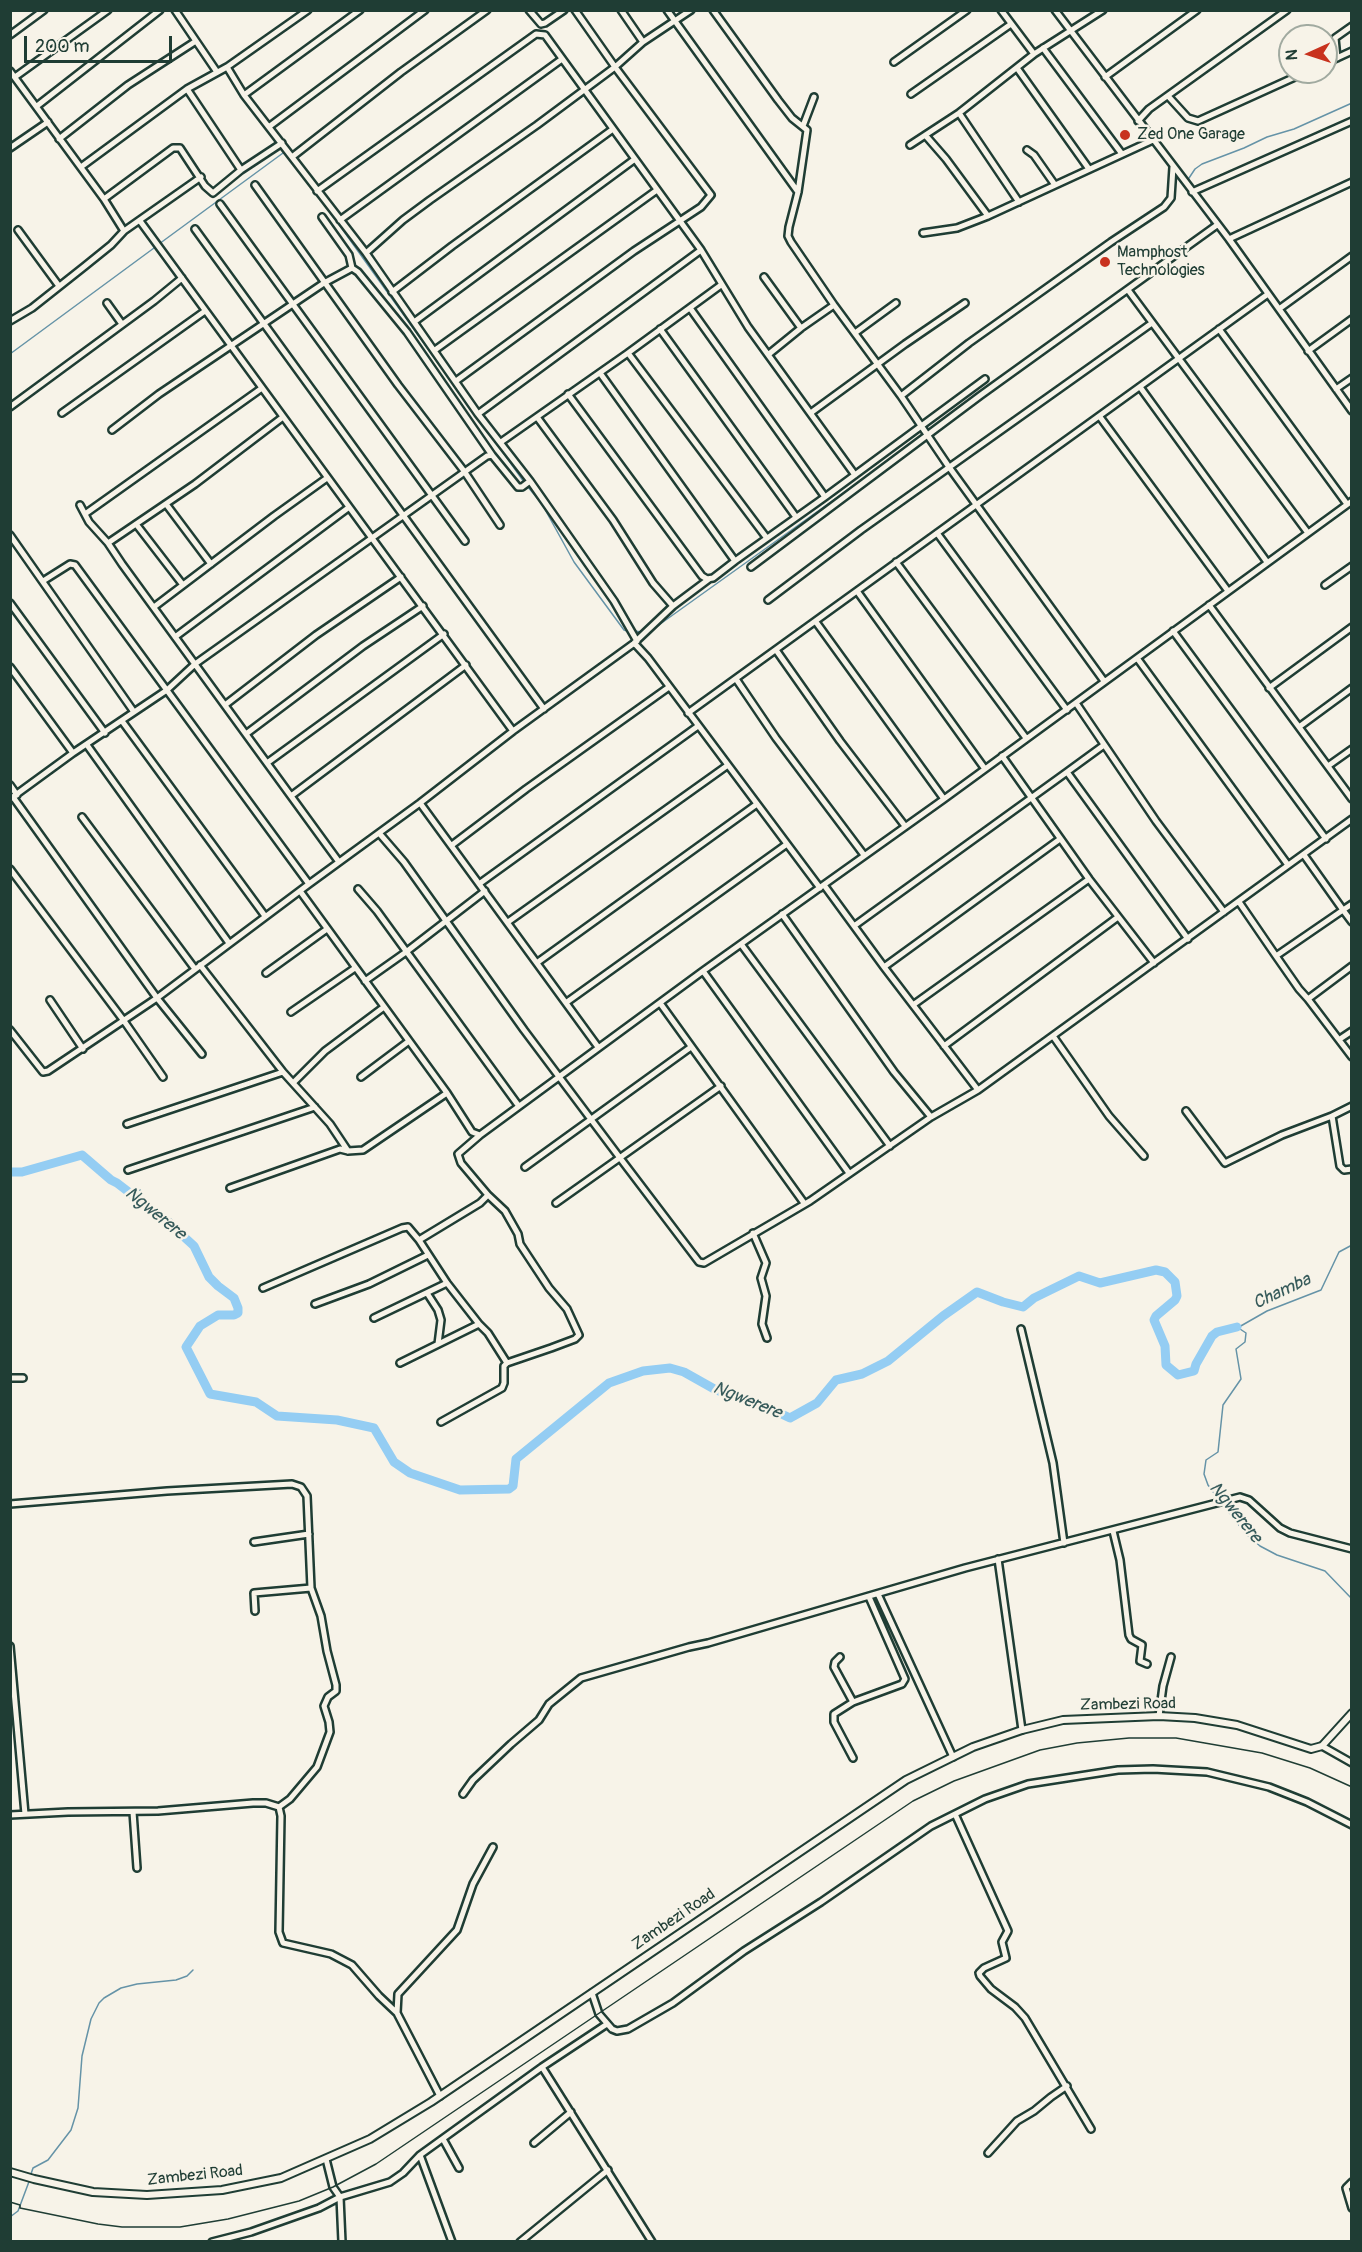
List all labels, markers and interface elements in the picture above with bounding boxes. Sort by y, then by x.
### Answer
scale bar [27,24,176,62]
north arrow [1278,24,1338,84]
text: 200 m [35,35,90,58]
text: N [1282,49,1302,61]
place label: Zed One Garage [1137,125,1245,145]
marker: Zed One Garage [1118,128,1132,142]
place label: Mamphost Technologies [1117,243,1205,281]
marker: Mamphost Technologies [1098,255,1112,269]
water label: Ngwerere [120,1183,190,1245]
water label: Chamba [1250,1269,1314,1315]
water label: Ngwerere [710,1377,784,1425]
water label: Ngwerere [1204,1478,1266,1548]
street label: Zambezi Road [1080,1695,1176,1715]
street label: Zambezi Road [629,1885,719,1955]
street label: Zambezi Road [146,2161,244,2191]

